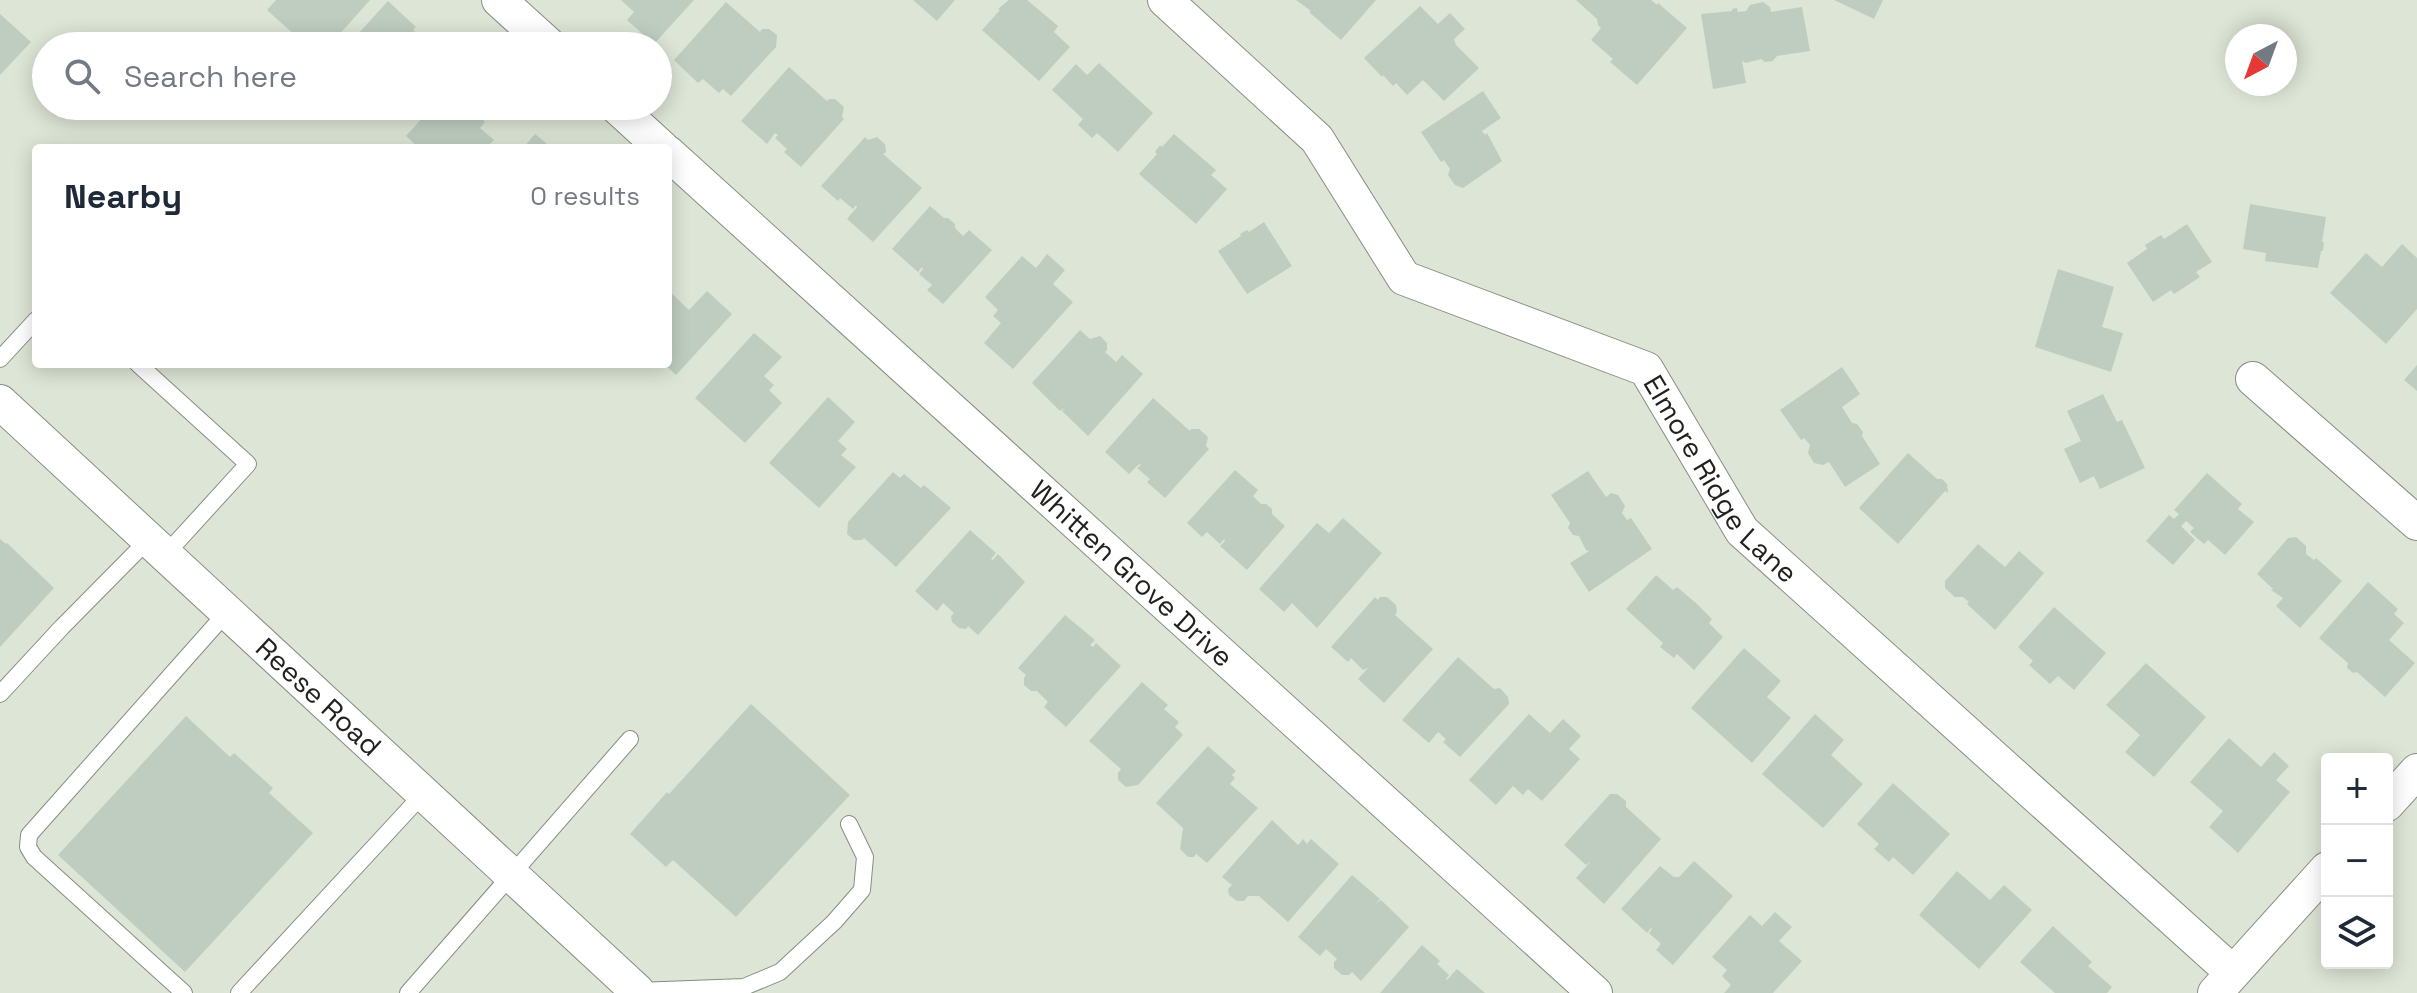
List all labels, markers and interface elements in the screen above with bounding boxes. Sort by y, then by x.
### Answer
north arrow [2225,24,2297,96]
search box [32,32,672,120]
icon: search [60,54,104,98]
text: Search here [124,57,297,96]
text: Nearby [64,175,182,218]
text: 0 results [530,179,640,213]
street label: Elmore Ridge Lane [1636,368,1805,590]
street label: Whitten Grove Drive [1023,472,1241,675]
street label: Reese Road [248,630,389,764]
map controls [2321,753,2393,969]
button: + [2321,753,2393,825]
button: − [2321,825,2393,897]
button: layers [2321,897,2393,969]

